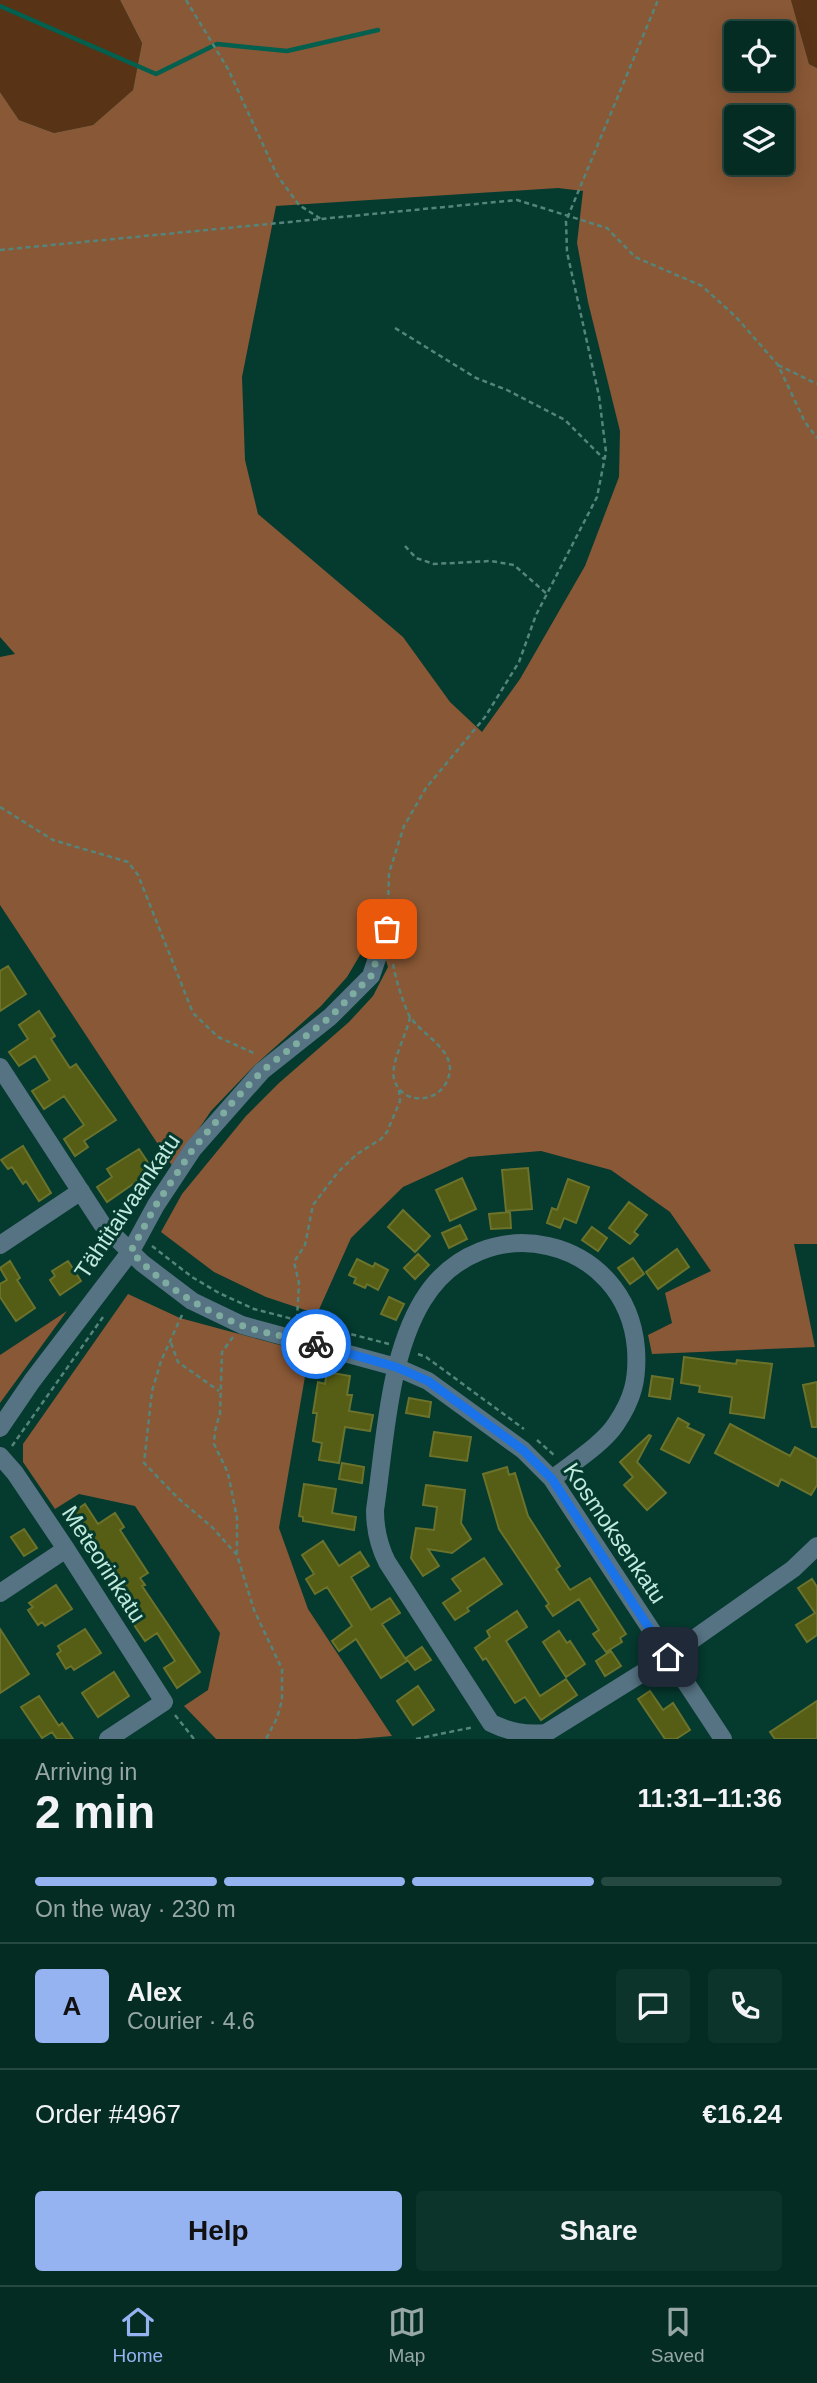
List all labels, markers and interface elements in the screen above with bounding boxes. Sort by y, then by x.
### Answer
map controls [724,21,794,175]
button: locate [724,21,794,91]
button: layers [724,105,794,175]
pin [357,899,417,959]
icon: bag [368,910,406,948]
street label: Tähtitaivaankatu [69,1129,185,1283]
courier [281,1309,351,1379]
icon: bike [297,1325,335,1363]
street label: Kosmoksenkatu [558,1458,672,1608]
street label: Meteorinkatu [57,1501,151,1627]
pin [638,1627,698,1687]
icon: home [649,1638,687,1676]
text: Arriving in [35,1759,137,1785]
text: 11:31–11:36 [637,1783,782,1813]
text: 2 min [35,1786,155,1838]
text: On the way · 230 m [35,1896,236,1922]
button: chat [616,1969,690,2043]
button: phone [708,1969,782,2043]
text: Alex [127,1977,182,2007]
text: A [63,1991,81,2021]
text: Courier · 4.6 [127,2008,255,2034]
text: Order #4967 [35,2099,181,2129]
text: €16.24 [702,2099,782,2129]
button: Help [35,2191,402,2271]
button: Share [416,2191,782,2271]
tab: Home [112,2303,163,2367]
tab: Map [388,2303,426,2367]
tab: Saved [651,2303,705,2367]

